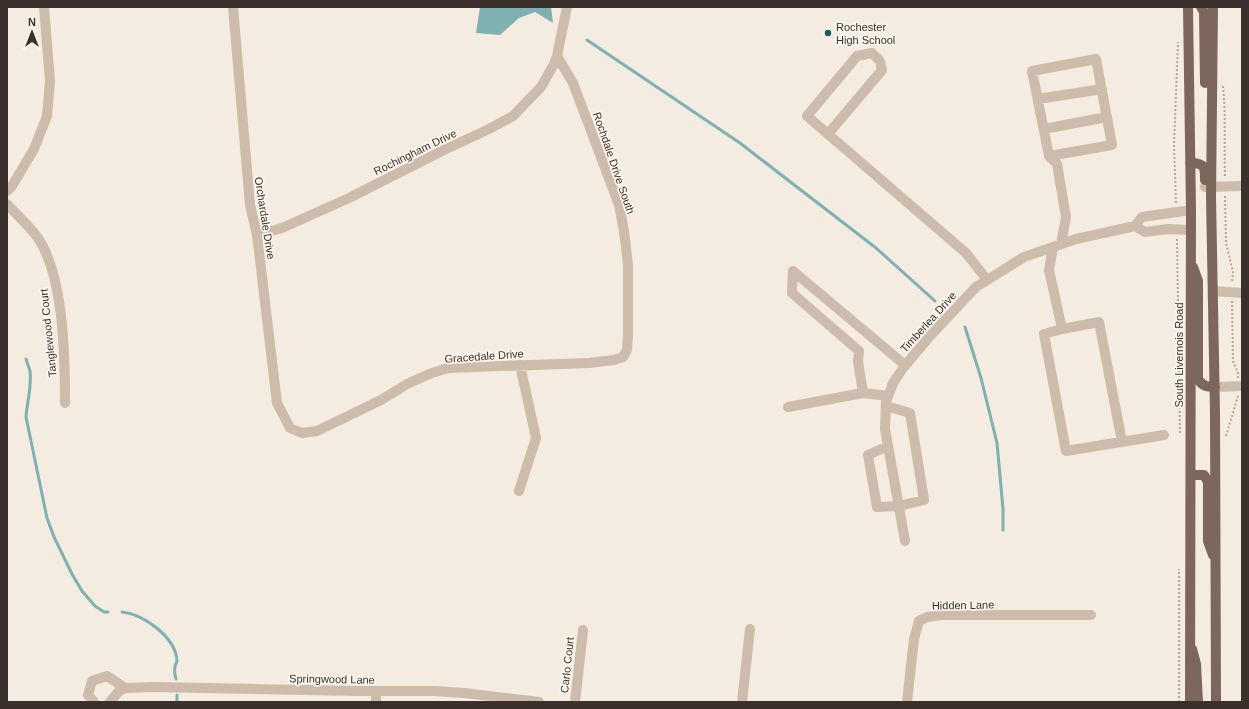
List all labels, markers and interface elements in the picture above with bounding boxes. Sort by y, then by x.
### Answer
north arrow [12,12,52,52]
text: N [28,16,36,28]
place label: Rochester High School [836,21,895,46]
marker: Rochester High School [823,28,833,38]
street label: Rochdale Drive South [591,110,637,216]
street label: Rochingham Drive [372,127,458,177]
street label: Orchardale Drive [253,176,277,260]
street label: Tanglewood Court [37,288,59,378]
street label: Timberlea Drive [898,289,958,355]
street label: South Livernois Road [1173,302,1185,408]
street label: Gracedale Drive [444,347,524,365]
street label: Hidden Lane [932,598,994,612]
street label: Carlo Court [558,636,576,694]
street label: Springwood Lane [289,672,375,686]

